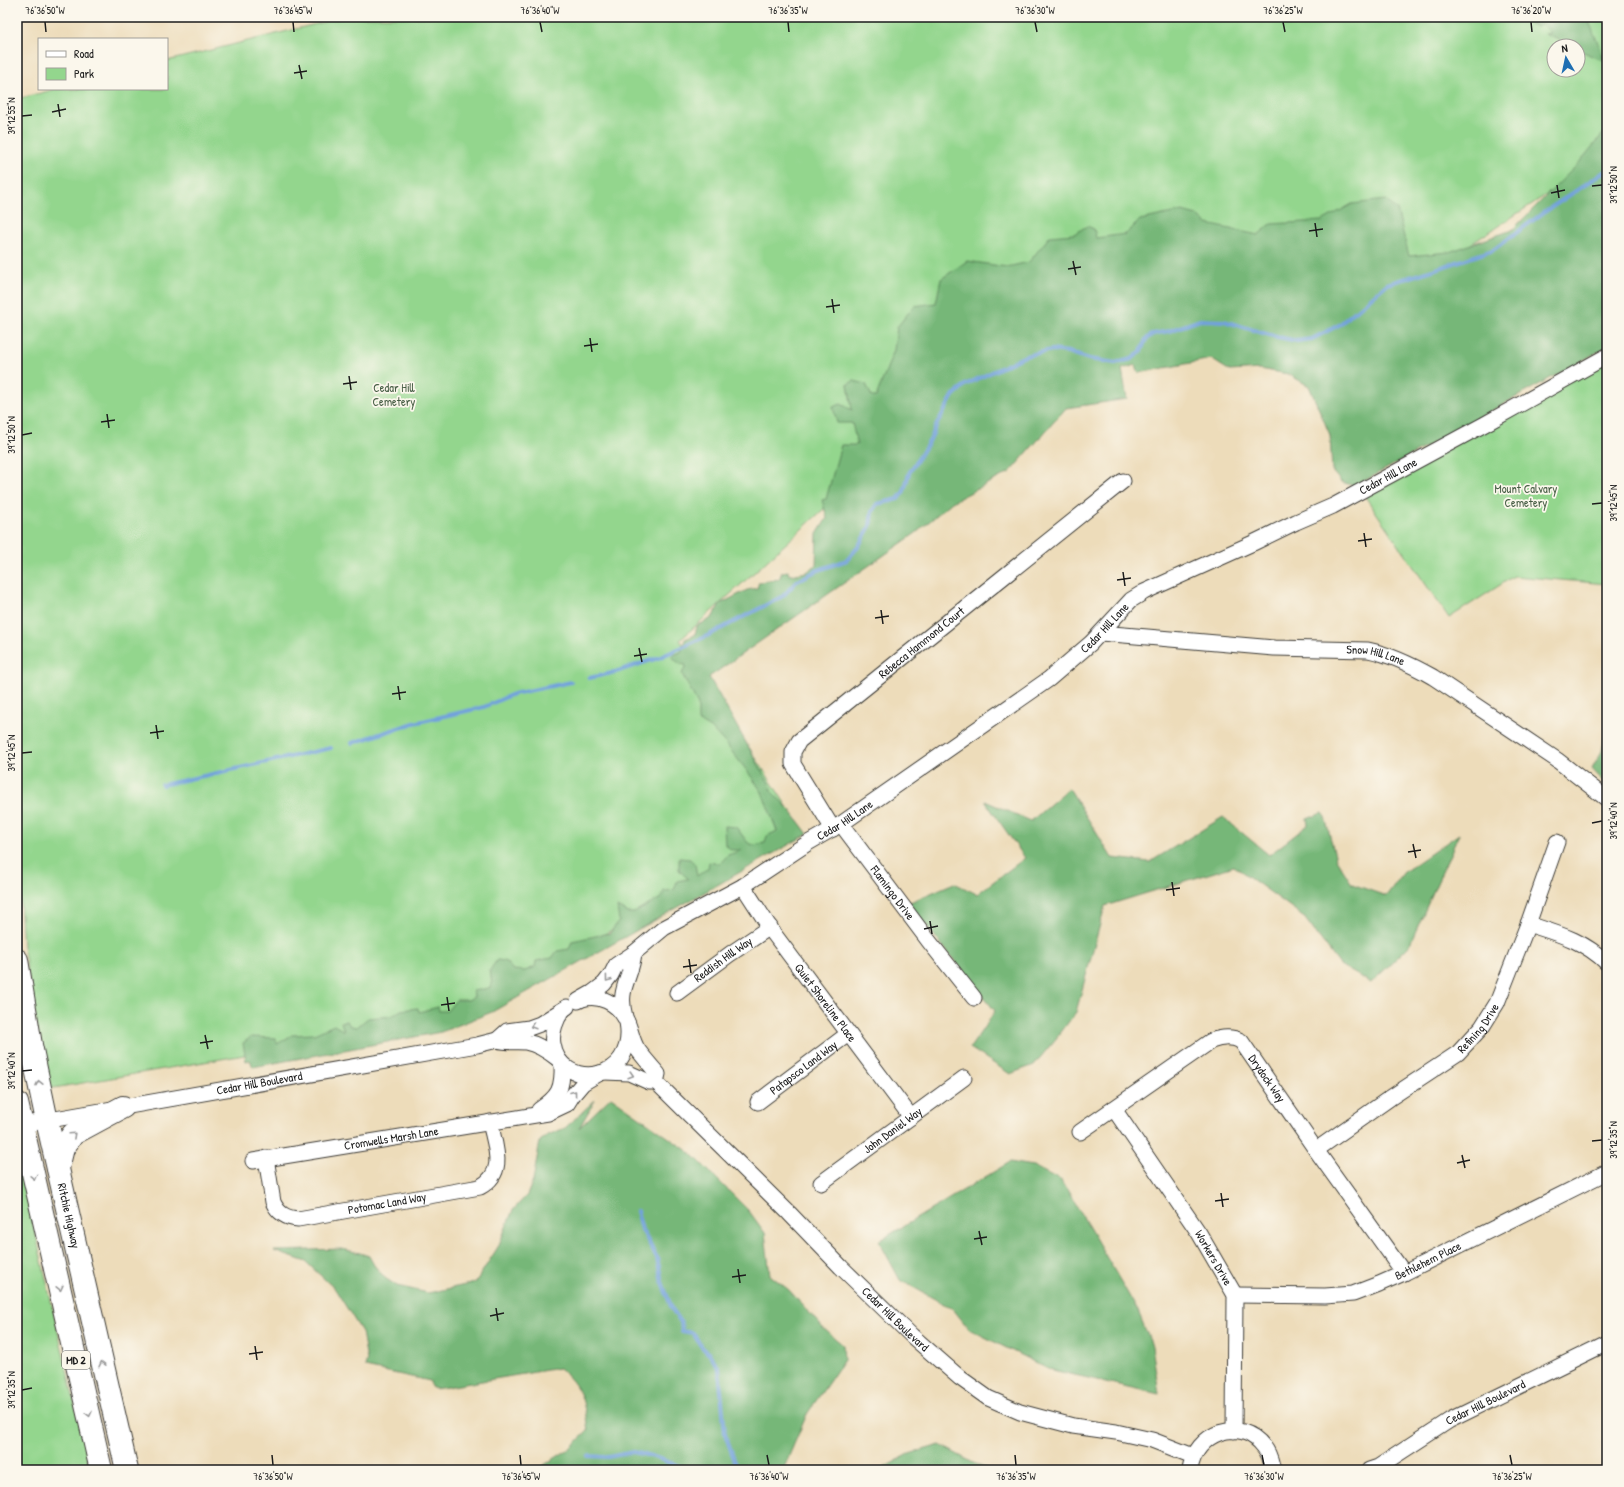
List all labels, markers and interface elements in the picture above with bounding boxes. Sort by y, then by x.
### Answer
text: 76°36'50"W [25,4,65,17]
text: 76°36'45"W [274,4,313,17]
text: 76°36'40"W [521,4,560,17]
text: 76°36'35"W [768,4,808,17]
text: 76°36'30"W [1015,4,1056,17]
text: 76°36'25"W [1263,4,1304,17]
text: 76°36'20"W [1511,4,1552,17]
legend [38,38,168,90]
north arrow [1546,38,1586,78]
text: N [1560,41,1569,55]
text: Road [74,45,94,62]
text: Park [74,65,94,82]
text: 39°12'55"N [5,97,18,135]
text: 39°12'50"N [1607,166,1620,204]
park label: Cedar Hill Cemetery [373,379,416,410]
text: 39°12'50"N [5,416,18,454]
street label: Cedar Hill Lane [1356,453,1420,498]
park label: Mount Calvary Cemetery [1495,480,1557,511]
text: 39°12'45"N [1607,485,1620,521]
street label: Cedar Hill Lane [1076,599,1133,657]
street label: Rebecca Hammond Court [875,602,969,682]
street label: Snow Hill Lane [1346,641,1408,669]
text: 39°12'45"N [5,735,18,771]
street label: Cedar Hill Lane [813,795,876,844]
text: 39°12'40"N [1607,803,1620,840]
street label: Flamingo Drive [866,861,919,924]
street label: Reddish Hill Way [690,932,755,986]
street label: Quiet Shoreline Place [791,960,861,1045]
one-way arrow [606,974,613,981]
street label: Refining Drive [1453,1000,1503,1057]
one-way arrow [530,1021,537,1030]
street label: Patapsco Land Way [766,1036,840,1098]
street label: Drydock Way [1245,1051,1290,1106]
text: 39°12'40"N [5,1053,18,1090]
street label: Cedar Hill Boulevard [215,1067,304,1099]
one-way arrow [628,1070,635,1079]
one-way arrow [35,1079,44,1086]
one-way arrow [569,1090,576,1097]
street label: John Daniel Way [860,1103,925,1157]
text: 39°12'35"N [1607,1121,1620,1159]
street label: Cromwells Marsh Lane [343,1122,440,1154]
one-way arrow [68,1132,76,1140]
one-way arrow [29,1174,37,1180]
street label: Ritchie Highway [54,1181,85,1250]
street label: Potomac Land Way [347,1188,427,1218]
street label: Workers Drive [1191,1227,1237,1288]
street label: Bethlehem Place [1392,1237,1464,1284]
street label: Cedar Hill Boulevard [858,1283,933,1355]
one-way arrow [55,1285,63,1291]
road number: MD 2 [62,1351,90,1369]
one-way arrow [99,1361,107,1367]
text: 39°12'35"N [5,1371,18,1409]
street label: Cedar Hill Boulevard [1442,1375,1528,1429]
one-way arrow [84,1411,92,1418]
text: 76°36'50"W [253,1470,293,1483]
text: 76°36'45"W [502,1470,541,1483]
text: 76°36'40"W [750,1470,789,1483]
text: 76°36'35"W [996,1470,1036,1483]
text: 76°36'30"W [1244,1470,1285,1483]
text: 76°36'25"W [1492,1470,1533,1483]

